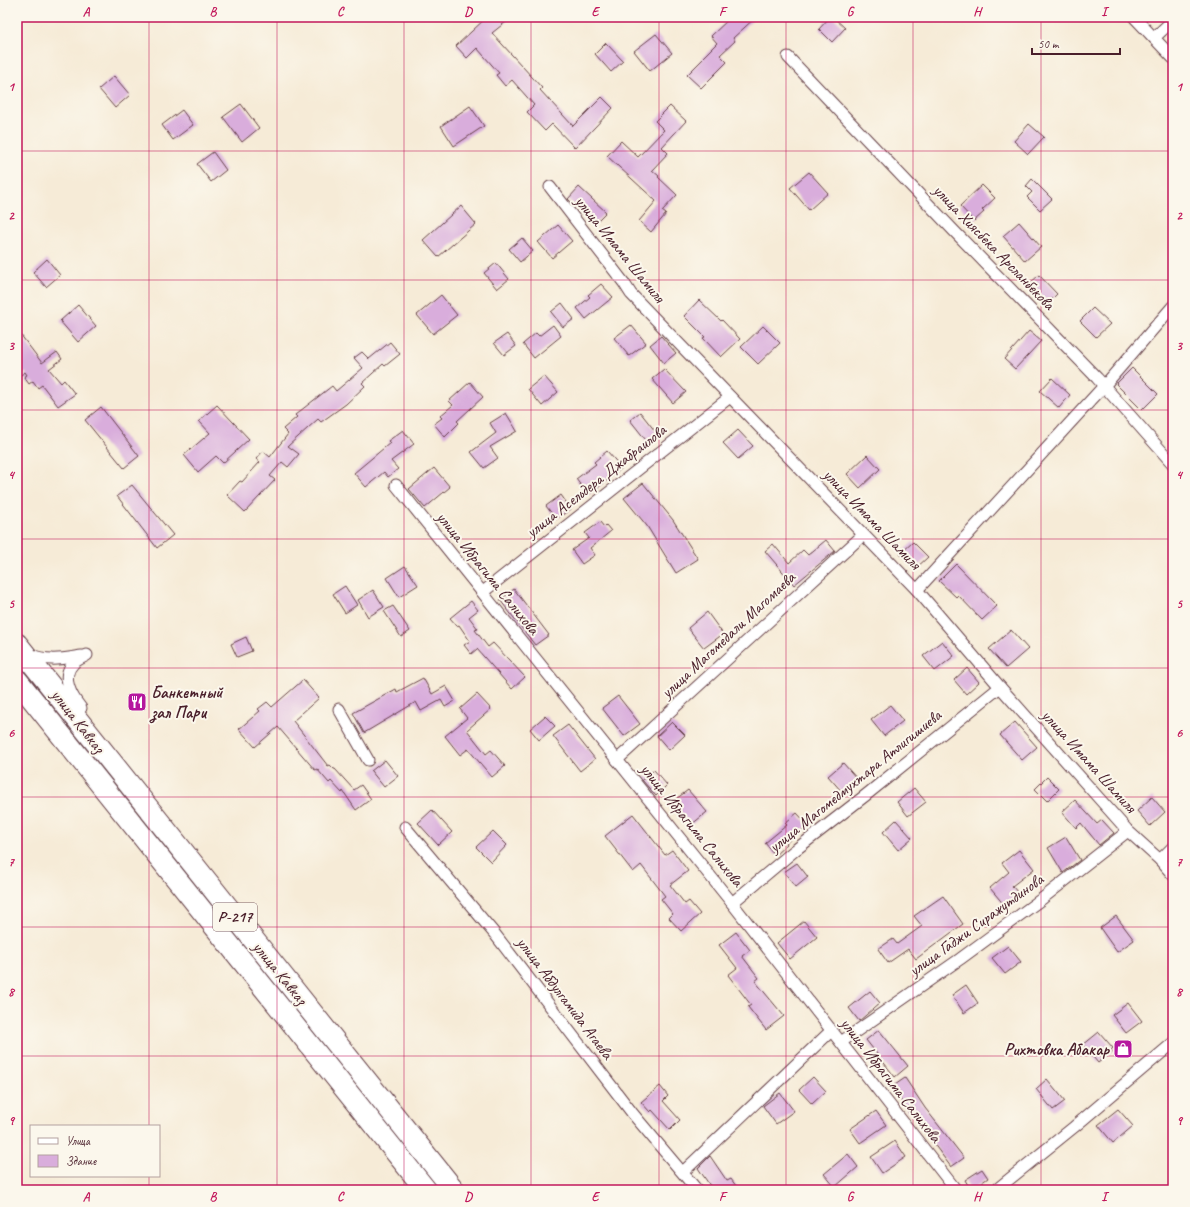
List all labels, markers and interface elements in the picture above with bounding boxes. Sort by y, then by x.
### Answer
text: A [83,4,91,20]
text: B [210,4,218,20]
text: C [337,4,345,20]
text: D [464,4,473,20]
text: E [592,4,601,20]
text: F [719,4,728,20]
text: G [847,4,855,20]
text: H [973,4,983,20]
text: I [1101,4,1110,20]
scale bar [1032,30,1120,56]
text: 50 m [1038,36,1060,52]
text: 1 [8,79,16,95]
text: 1 [1176,79,1184,95]
street label: улица Хиясбека Арсланбекова [928,179,1060,315]
street label: улица Имама Шамиля [570,190,671,308]
text: 2 [8,208,15,224]
text: 2 [1176,208,1183,224]
text: 3 [8,338,15,354]
text: 3 [1176,338,1183,354]
street label: улица Асельдера Джабраилова [521,419,671,543]
street label: улица Имама Шамиля [818,464,927,575]
text: 4 [8,467,16,483]
text: 4 [1176,467,1184,483]
street label: улица Ибрагима Салихова [431,506,545,640]
street label: улица Магомедали Магомаева [656,566,801,703]
text: 5 [8,596,15,612]
text: 5 [1176,596,1183,612]
place label: Банкетный зал Пари [149,682,224,724]
street label: улица Кавказ [45,684,111,759]
restaurant icon: Банкетный зал Пари [126,691,148,713]
street label: улица Магомедмухтара Атлигишиева [764,704,946,858]
street label: улица Имама Шамиля [1036,704,1142,818]
text: 6 [8,725,15,741]
text: 6 [1176,725,1183,741]
street label: улица Ибрагима Салихова [635,758,749,892]
text: 7 [8,854,15,870]
text: 7 [1176,854,1183,870]
street label: улица Гаджи Сиражутдинова [904,868,1048,981]
road number: Р-217 [213,903,257,931]
street label: улица Абдулгамида Агаева [511,932,619,1065]
street label: улица Кавказ [247,936,313,1011]
text: 8 [8,984,16,1000]
text: 8 [1176,984,1184,1000]
street label: улица Ибрагима Салихова [835,1013,947,1148]
shop icon: Рихтовка Абакар [1112,1038,1134,1060]
place label: Рихтовка Абакар [1004,1039,1111,1060]
text: 9 [8,1113,15,1129]
text: 9 [1176,1113,1183,1129]
legend [30,1125,160,1177]
text: Улица [66,1133,91,1149]
text: Здание [66,1153,97,1169]
text: A [83,1189,91,1205]
text: B [210,1189,218,1205]
text: C [337,1189,345,1205]
text: D [464,1189,473,1205]
text: E [592,1189,601,1205]
text: F [719,1189,728,1205]
text: G [847,1189,855,1205]
text: H [973,1189,983,1205]
text: I [1101,1189,1110,1205]

